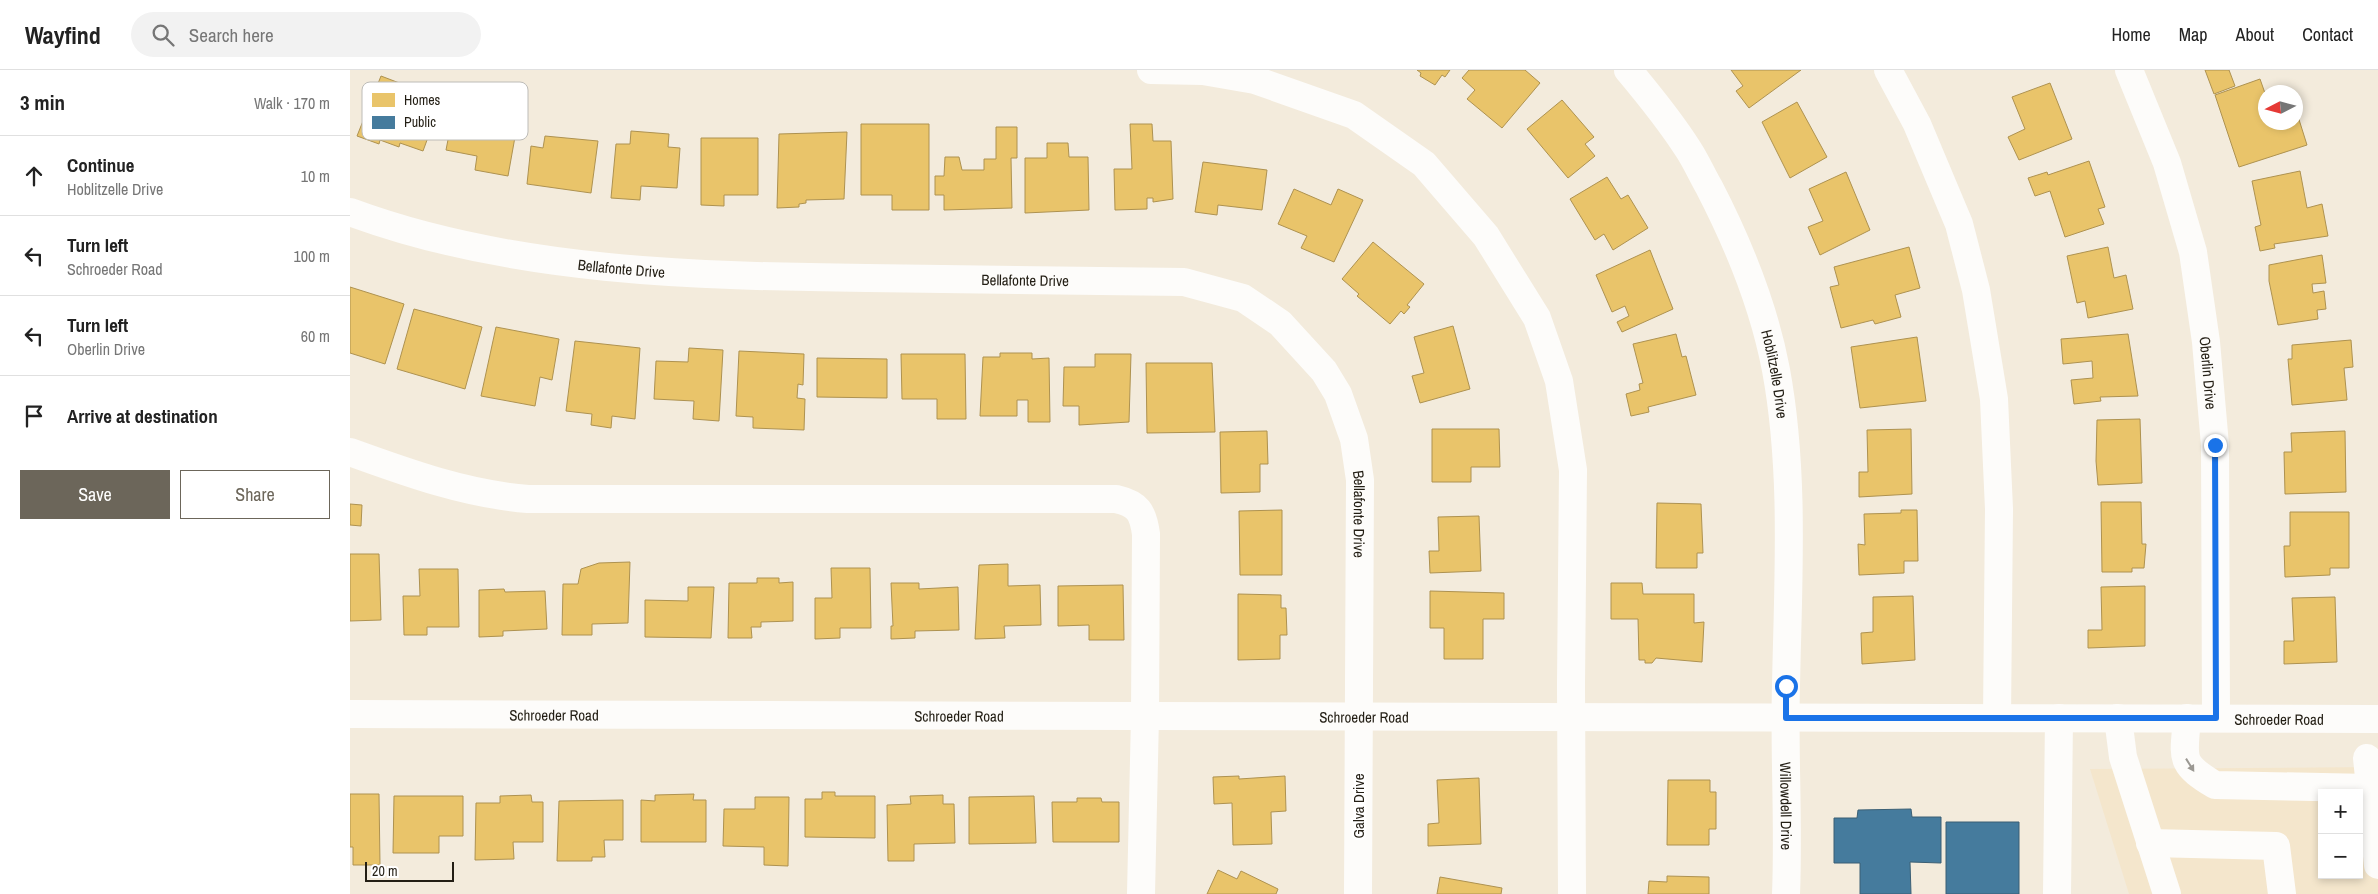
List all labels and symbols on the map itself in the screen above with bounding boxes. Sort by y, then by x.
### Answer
legend [362,82,528,140]
north arrow [2258,85,2303,130]
text: Homes [404,91,441,109]
text: Public [404,113,436,131]
street label: Bellafonte Drive [577,253,666,282]
street label: Bellafonte Drive [981,269,1069,291]
street label: Hoblitzelle Drive [1757,327,1794,420]
street label: Oberlin Drive [2195,335,2222,410]
route end [2204,434,2227,457]
street label: Bellafonte Drive [1348,469,1371,558]
route start [1775,675,1798,698]
street label: Schroeder Road [509,704,599,725]
street label: Schroeder Road [914,705,1004,726]
street label: Schroeder Road [1319,706,1409,727]
street label: Schroeder Road [2234,708,2324,729]
one-way arrow [2185,759,2195,772]
street label: Willowdell Drive [1775,762,1797,850]
street label: Galva Drive [1348,773,1369,838]
scale bar [365,859,454,882]

